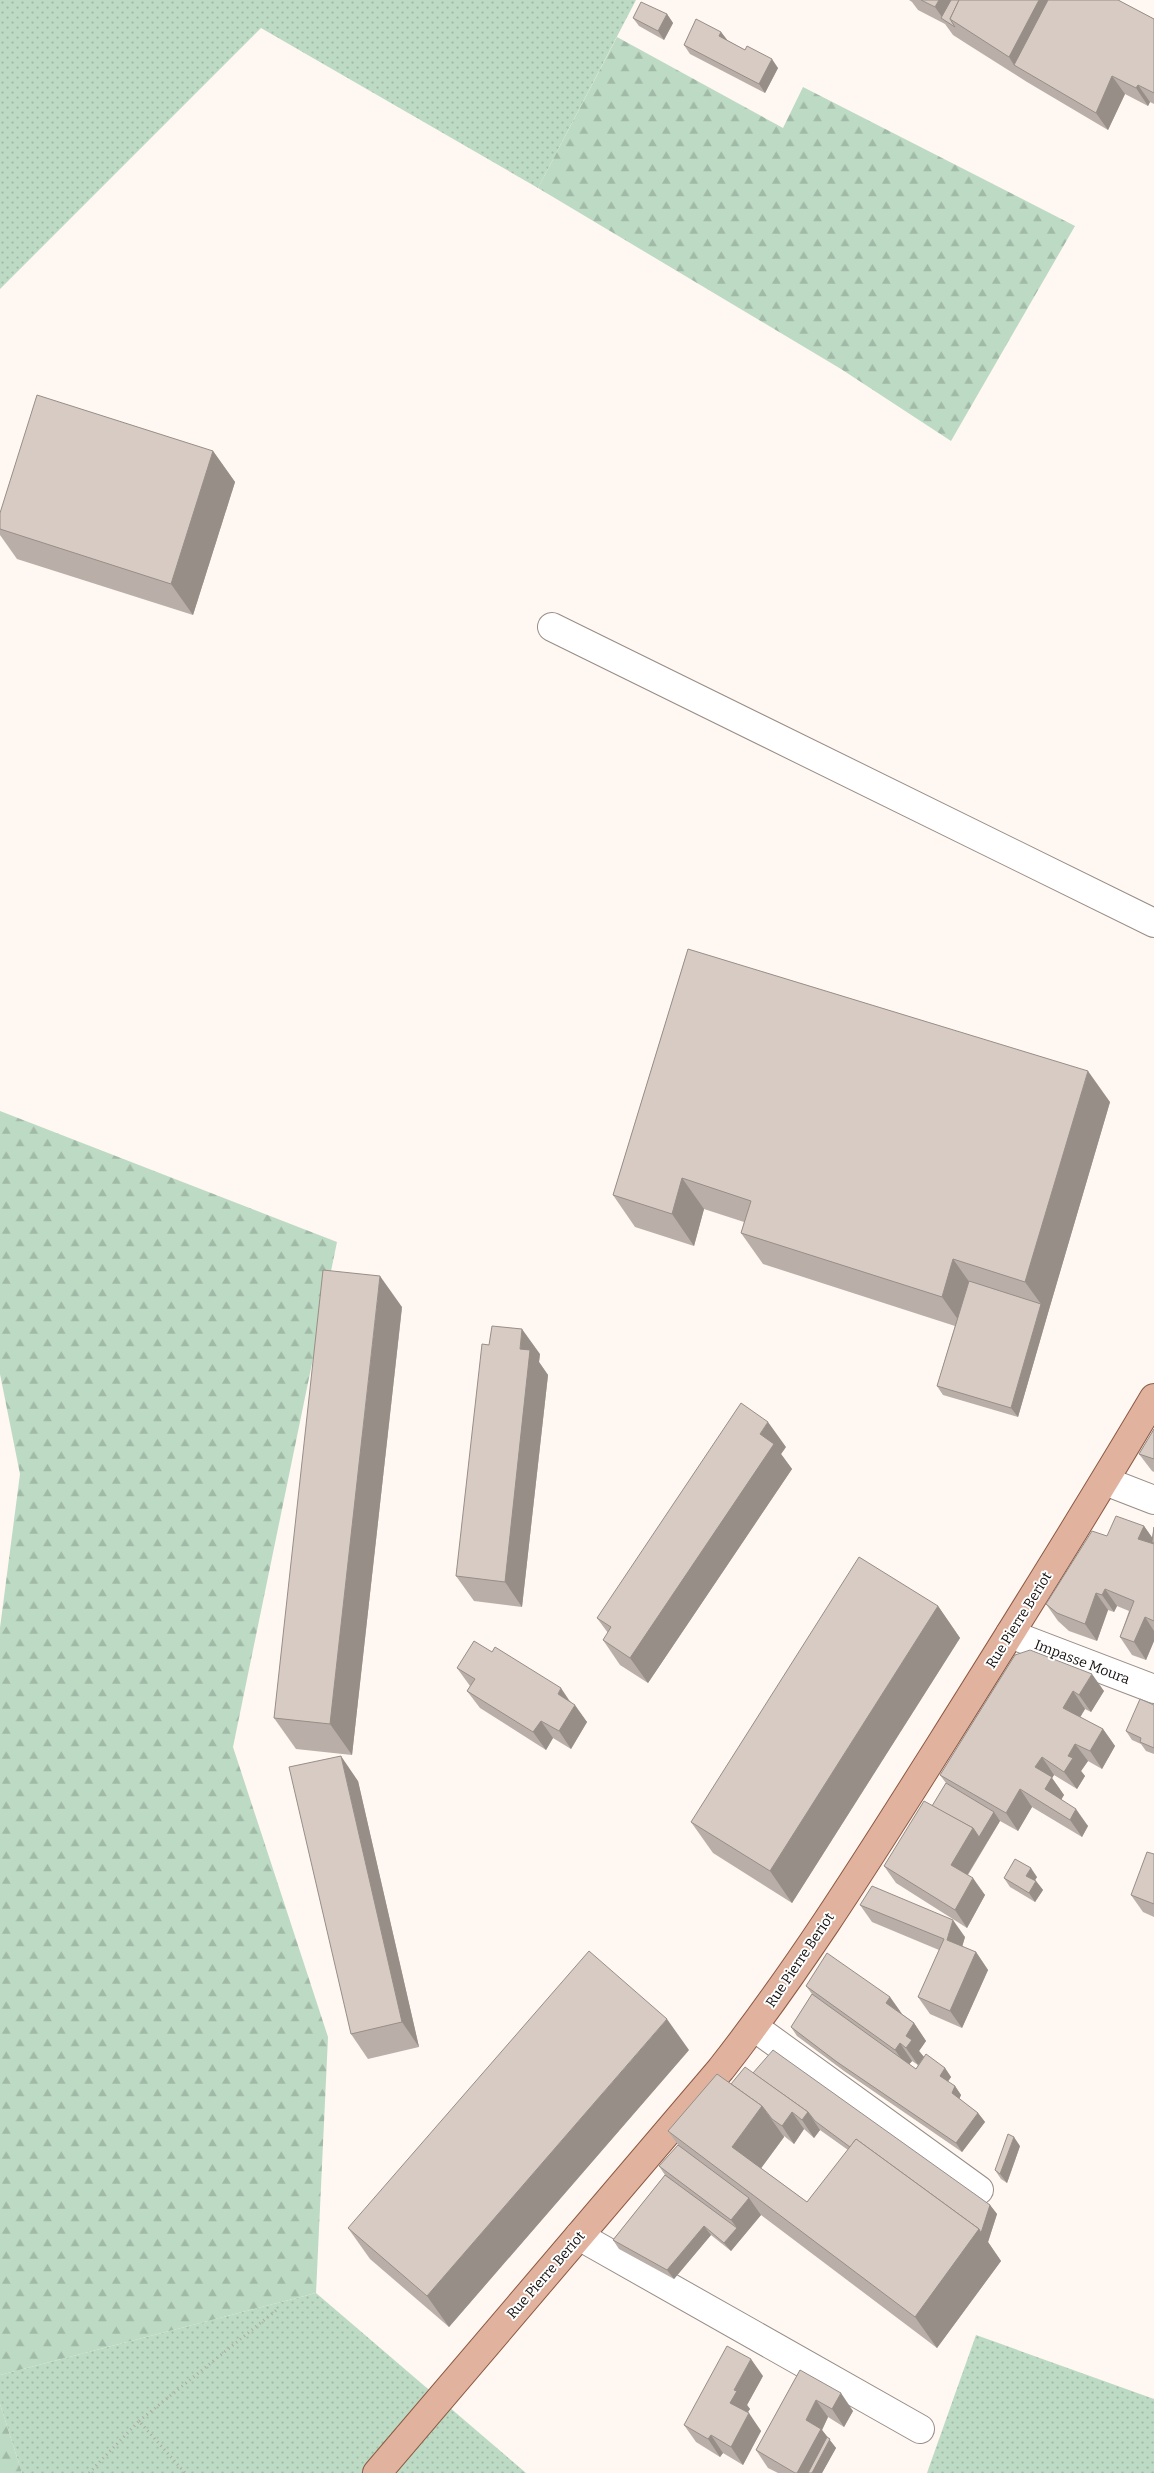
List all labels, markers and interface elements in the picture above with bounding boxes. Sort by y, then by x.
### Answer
street label: Rue Pierre Beriot [983,1569,1055,1671]
street label: Impasse Moura [1032,1636,1132,1688]
street label: Rue Pierre Beriot [762,1910,838,2010]
street label: Rue Pierre Beriot [503,2228,589,2322]

